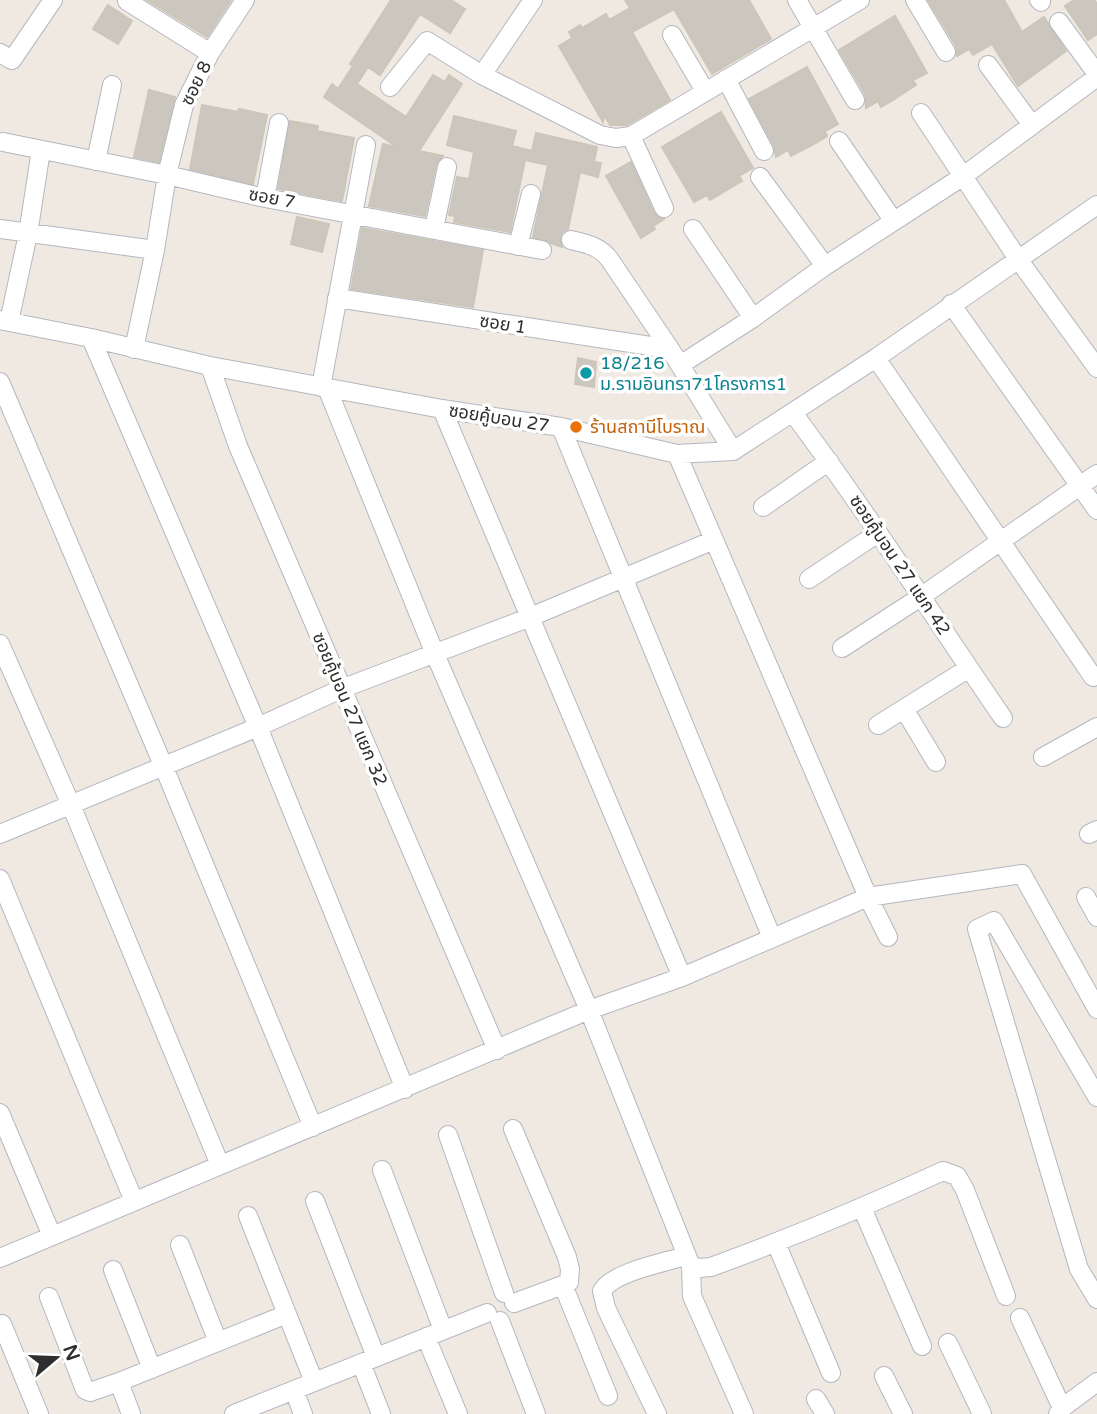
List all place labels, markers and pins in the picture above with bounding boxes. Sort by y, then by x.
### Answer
place label: 18/216 ม.รามอินทรา71โครงการ1 [600,352,787,395]
marker: 18/216 ม.รามอินทรา71โครงการ1 [578,365,594,381]
place label: ร้านสถานีโบราณ [590,416,705,438]
marker: ร้านสถานีโบราณ [568,419,584,435]

